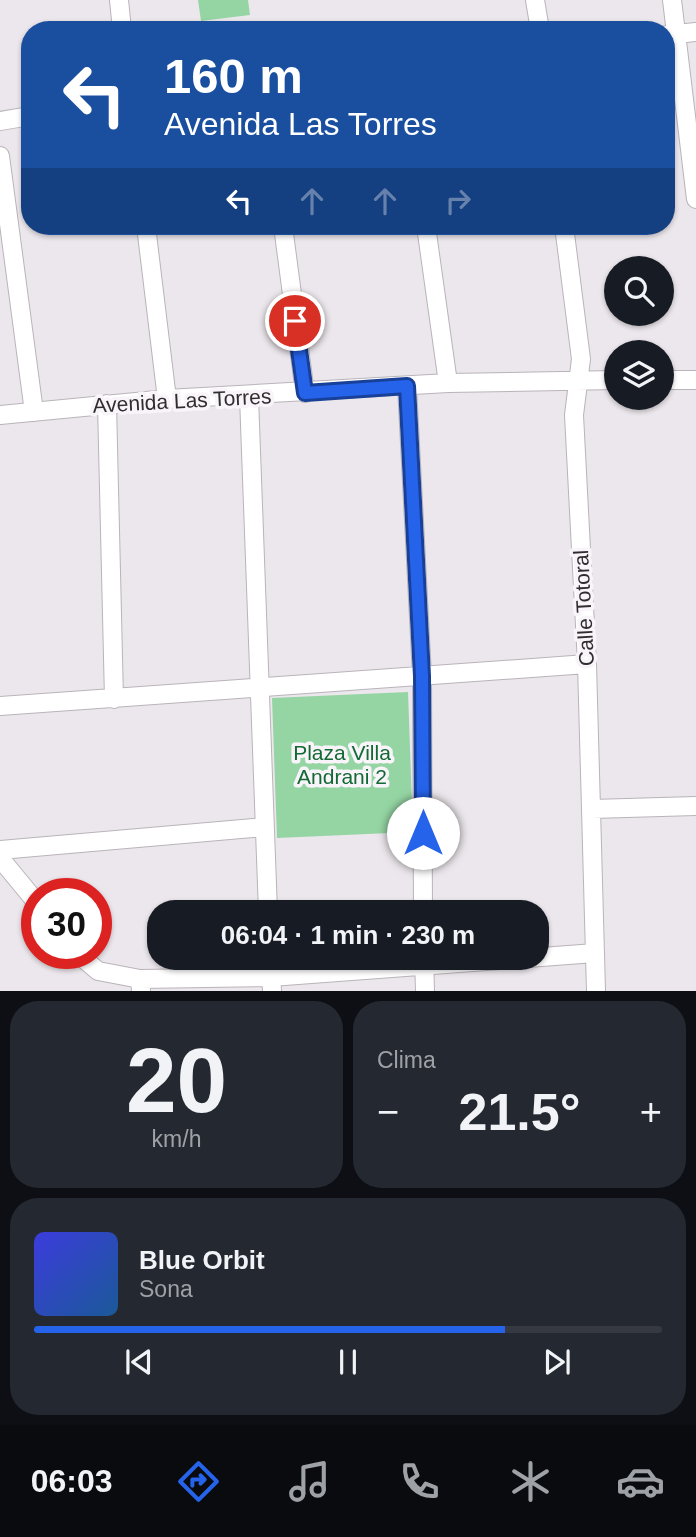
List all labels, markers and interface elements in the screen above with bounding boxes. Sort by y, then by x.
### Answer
icon: left [49,49,140,140]
text: 160 m [164,49,303,103]
text: Avenida Las Torres [164,106,437,142]
icon: left [220,182,258,220]
icon: ahead [293,182,331,220]
icon: ahead [366,182,404,220]
icon: right [439,182,477,220]
map controls [604,256,674,410]
button: search [604,256,674,326]
pin [265,291,325,351]
icon: arrive [276,302,314,340]
button: layers [604,340,674,410]
street label: Avenida Las Torres [92,384,272,417]
street label: Calle Totoral [569,549,598,667]
park label: Plaza Villa Andrani 2 [293,741,391,788]
position arrow [386,796,460,870]
speed limit sign: 30 [21,878,112,969]
text: 06:04 · 1 min · 230 m [221,920,475,950]
text: 20 [126,1030,227,1131]
text: Clima [377,1047,436,1073]
text: 21.5° [458,1083,581,1141]
text: − [377,1091,399,1133]
text: + [640,1091,662,1133]
text: km/h [152,1126,201,1152]
text: Blue Orbit [139,1245,265,1275]
text: Sona [139,1276,193,1302]
icon: previous [120,1343,158,1381]
icon: pause [329,1343,367,1381]
icon: next [538,1343,576,1381]
icon: directions [174,1457,223,1506]
icon: music [285,1457,334,1506]
icon: phone [395,1457,444,1506]
icon: climate [506,1457,555,1506]
icon: car [616,1457,665,1506]
text: 06:03 [31,1463,113,1499]

